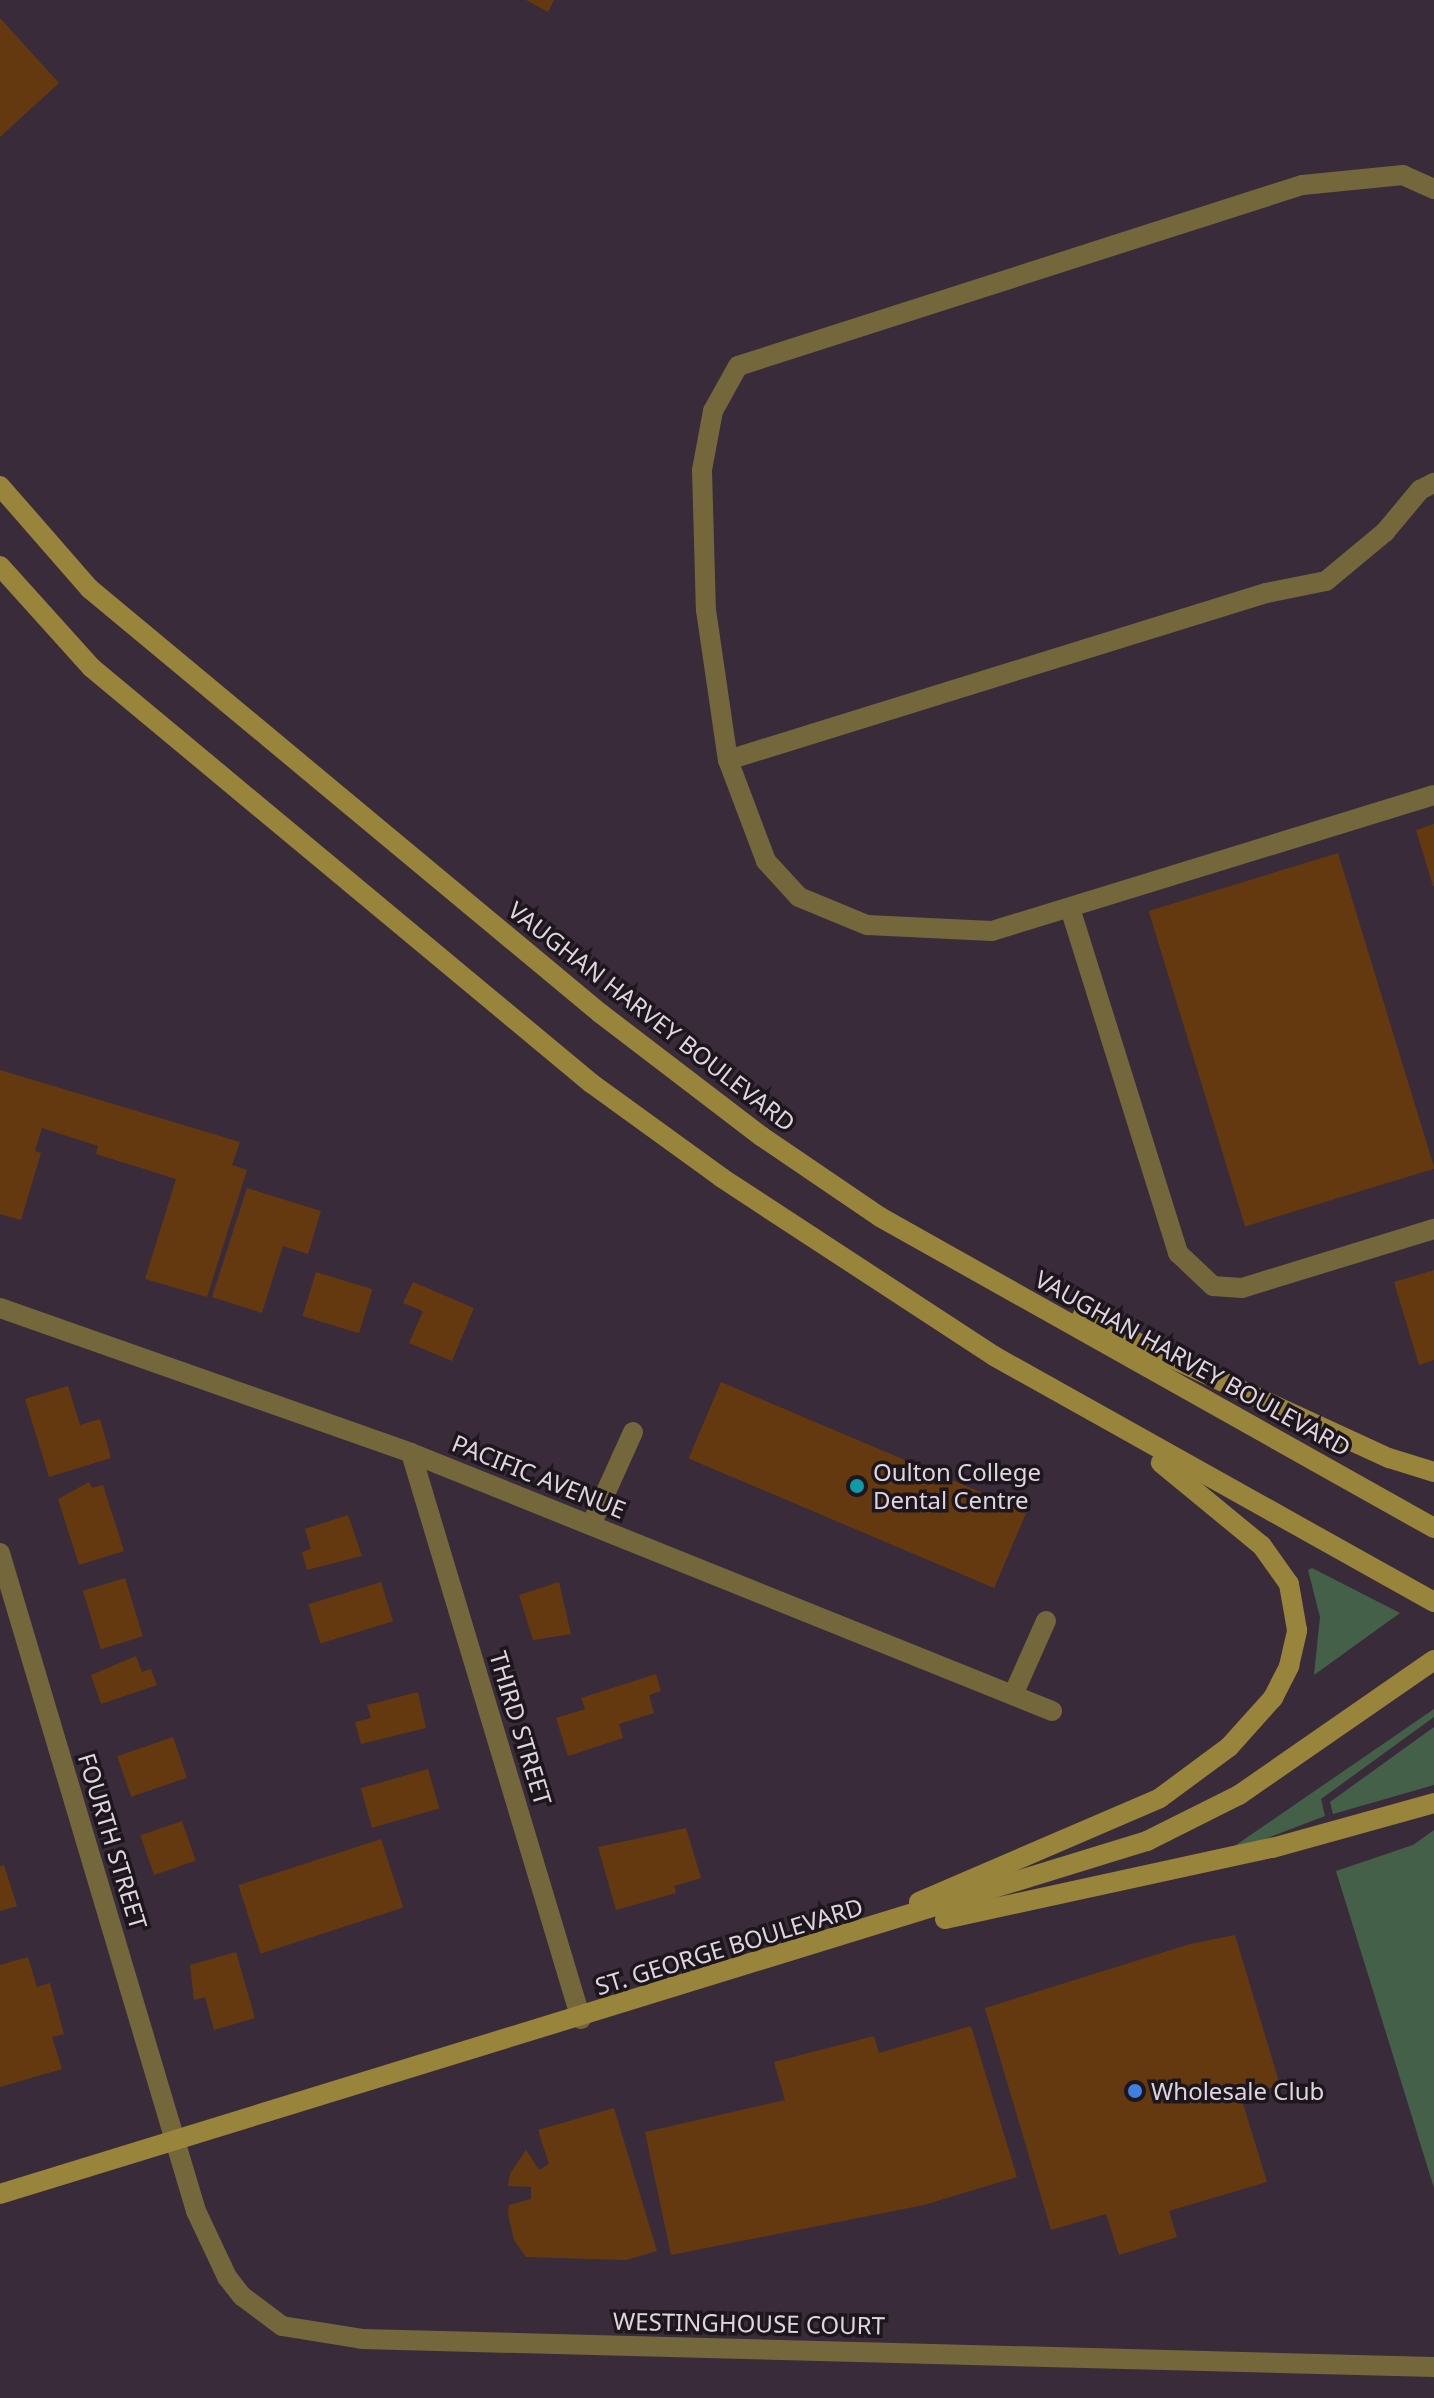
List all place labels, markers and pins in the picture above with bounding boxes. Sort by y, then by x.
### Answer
place label: Oulton College Dental Centre [873,1458,1041,1514]
marker: Oulton College Dental Centre [848,1477,866,1495]
place label: Wholesale Club [1151,2077,1324,2105]
marker: Wholesale Club [1126,2082,1144,2100]

